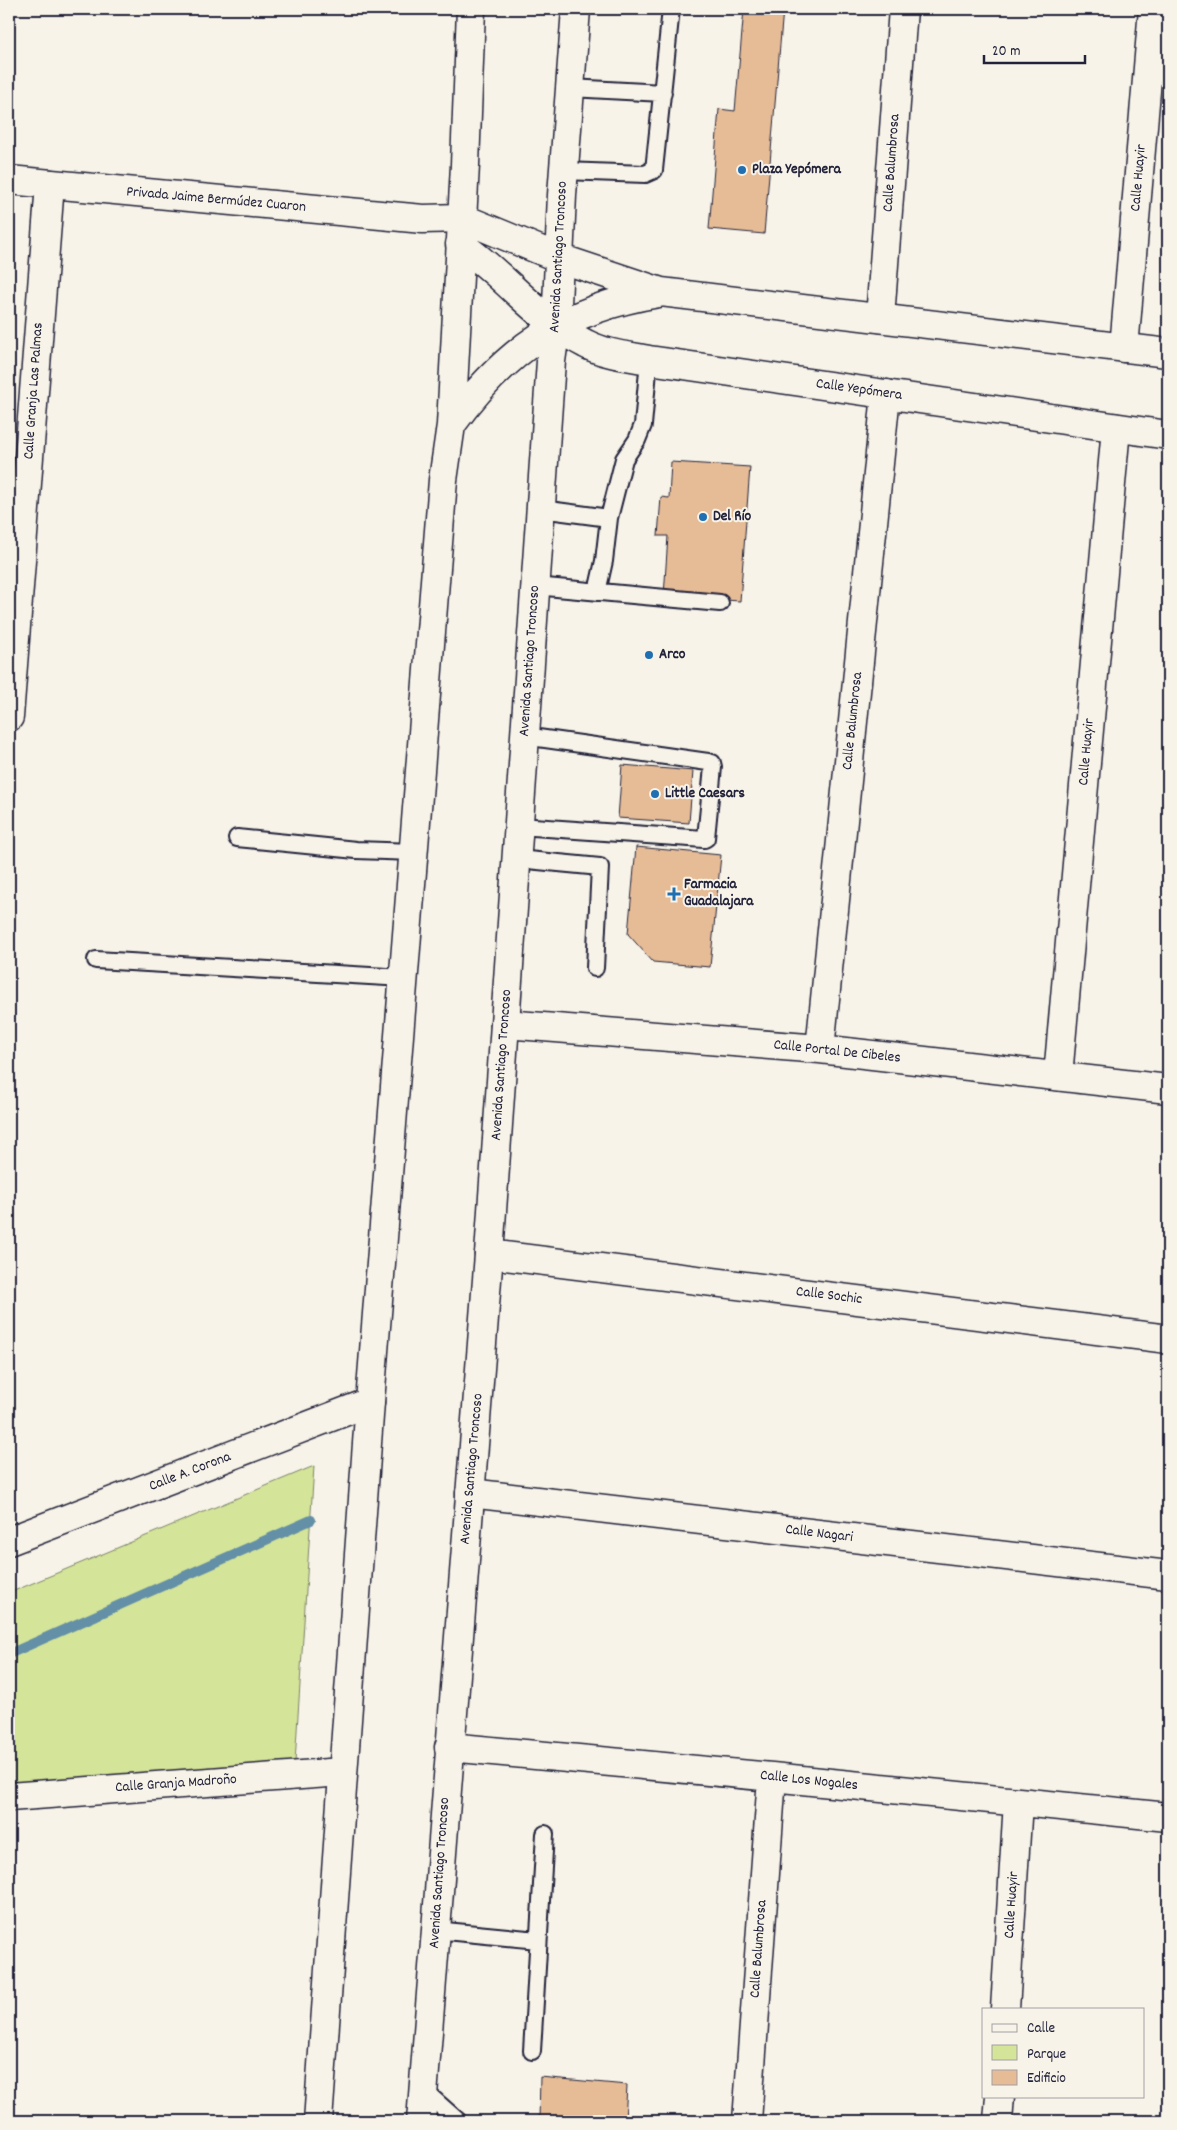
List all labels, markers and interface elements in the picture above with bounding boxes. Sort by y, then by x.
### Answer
scale bar [984,32,1086,64]
text: 20 m [992,41,1020,63]
street label: Calle Balumbrosa [878,112,906,213]
street label: Calle Huayir [1125,143,1153,212]
place label: Plaza Yepómera [752,159,842,181]
marker: Plaza Yepómera [736,164,748,176]
street label: Avenida Santiago Troncoso [544,180,574,333]
street label: Privada Jaime Bermúdez Cuaron [125,181,307,219]
street label: Calle Granja Las Palmas [18,322,50,460]
street label: Calle Yepómera [814,373,904,407]
place label: Del Río [713,506,751,528]
marker: Del Río [697,511,709,523]
street label: Avenida Santiago Troncoso [514,584,546,737]
place label: Arco [659,644,686,666]
marker: Arco [643,649,655,661]
street label: Calle Balumbrosa [837,670,869,771]
street label: Calle Huayir [1073,717,1101,786]
place label: Little Caesars [665,783,745,805]
marker: Little Caesars [649,788,661,800]
place label: Farmacia Guadalajara [684,874,754,913]
marker: Farmacia Guadalajara [668,888,680,900]
street label: Avenida Santiago Troncoso [486,988,518,1141]
street label: Calle Portal De Cibeles [772,1034,902,1070]
street label: Calle Sochic [795,1281,863,1311]
street label: Avenida Santiago Troncoso [454,1392,490,1546]
street label: Calle A. Corona [146,1446,235,1498]
street label: Calle Nagari [784,1519,854,1549]
street label: Calle Los Nogales [759,1765,859,1797]
street label: Calle Granja Madroño [114,1769,238,1799]
street label: Avenida Santiago Troncoso [424,1796,456,1949]
street label: Calle Huayir [999,1870,1025,1939]
street label: Calle Balumbrosa [745,1898,773,1999]
legend [982,2008,1144,2098]
text: Calle [1027,2018,1056,2040]
text: Parque [1027,2044,1067,2066]
text: Edificio [1027,2068,1066,2090]

